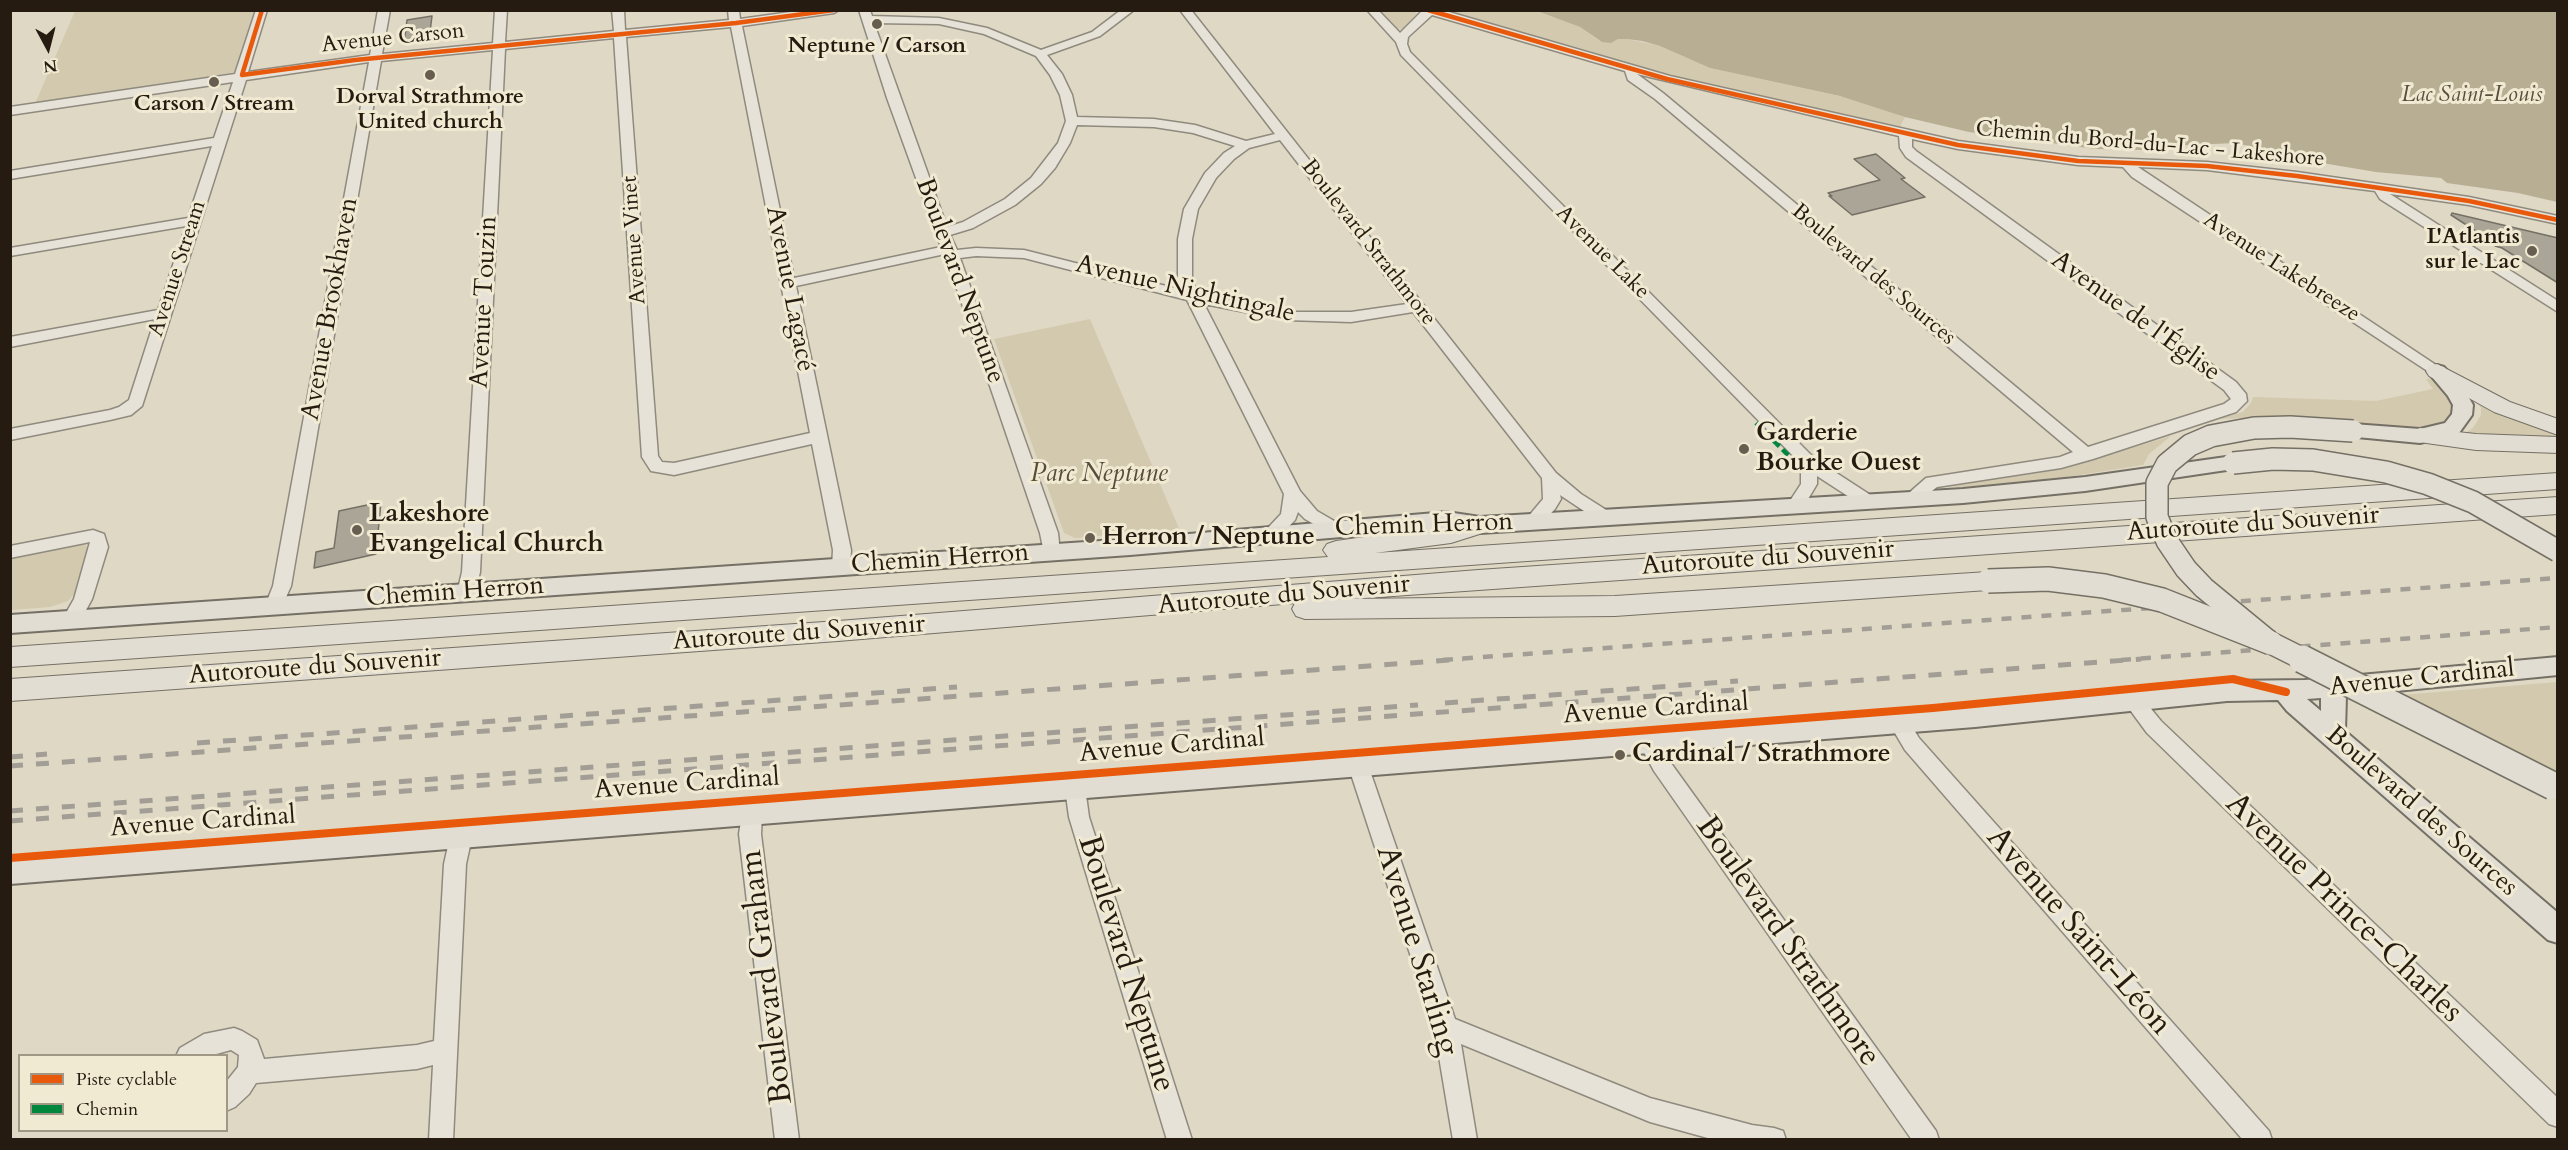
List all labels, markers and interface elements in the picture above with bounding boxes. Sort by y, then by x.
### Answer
marker: Neptune / Carson [870,17,884,31]
north arrow [18,18,78,78]
street label: Avenue Carson [320,18,466,60]
place label: Neptune / Carson [788,34,966,60]
text: N [42,54,58,78]
marker: Dorval Strathmore United church [423,68,437,82]
marker: Carson / Stream [207,75,221,89]
water label: Lac Saint-Louis [2402,83,2542,109]
place label: Dorval Strathmore United church [336,85,524,136]
place label: Carson / Stream [134,92,294,118]
street label: Chemin du Bord-du-Lac - Lakeshore [1974,117,2326,173]
street label: Boulevard Strathmore [1295,155,1441,331]
street label: Boulevard Neptune [907,174,1011,388]
street label: Avenue Vinet [617,175,653,305]
street label: Avenue Brookhaven [296,195,366,423]
street label: Avenue Stream [144,198,212,340]
street label: Boulevard des Sources [1786,199,1960,351]
street label: Avenue Lake [1550,201,1654,305]
street label: Avenue Lagacé [758,204,820,374]
street label: Avenue Lakebreeze [2198,208,2364,328]
street label: Avenue Touzin [465,215,505,389]
place label: L'Atlantis sur le Lac [2426,225,2520,276]
marker: L'Atlantis sur le Lac [2525,244,2539,258]
street label: Avenue de l'Église [2044,245,2226,389]
street label: Avenue Nightingale [1072,250,1298,330]
place label: Garderie Bourke Ouest [1756,418,1921,479]
marker: Garderie Bourke Ouest [1737,442,1751,456]
park label: Parc Neptune [1030,459,1168,491]
place label: Lakeshore Evangelical Church [369,499,604,560]
street label: Autoroute du Souvenir [2126,501,2380,549]
street label: Chemin Herron [1334,507,1514,545]
place label: Herron / Neptune [1102,522,1315,554]
marker: Lakeshore Evangelical Church [350,523,364,537]
marker: Herron / Neptune [1083,531,1097,545]
street label: Autoroute du Souvenir [1641,535,1895,583]
street label: Chemin Herron [850,538,1030,582]
street label: Autoroute du Souvenir [1157,569,1411,623]
street label: Chemin Herron [365,571,545,615]
street label: Autoroute du Souvenir [672,610,926,658]
street label: Autoroute du Souvenir [188,644,442,692]
street label: Avenue Cardinal [2328,654,2516,704]
street label: Avenue Cardinal [1562,688,1750,732]
street label: Boulevard des Sources [2319,720,2523,904]
street label: Avenue Cardinal [1078,723,1266,771]
place label: Cardinal / Strathmore [1632,739,1891,771]
marker: Cardinal / Strathmore [1613,748,1627,762]
street label: Avenue Cardinal [593,763,781,807]
street label: Avenue Prince-Charles [2217,786,2469,1032]
street label: Avenue Cardinal [109,801,297,845]
street label: Boulevard Strathmore [1686,810,1888,1074]
street label: Avenue Saint-Léon [1977,820,2179,1044]
street label: Boulevard Neptune [1068,831,1182,1097]
street label: Avenue Starling [1366,842,1466,1060]
street label: Boulevard Graham [733,848,803,1106]
legend [18,1054,228,1132]
text: Piste cyclable [76,1067,177,1092]
text: Chemin [76,1097,138,1122]

